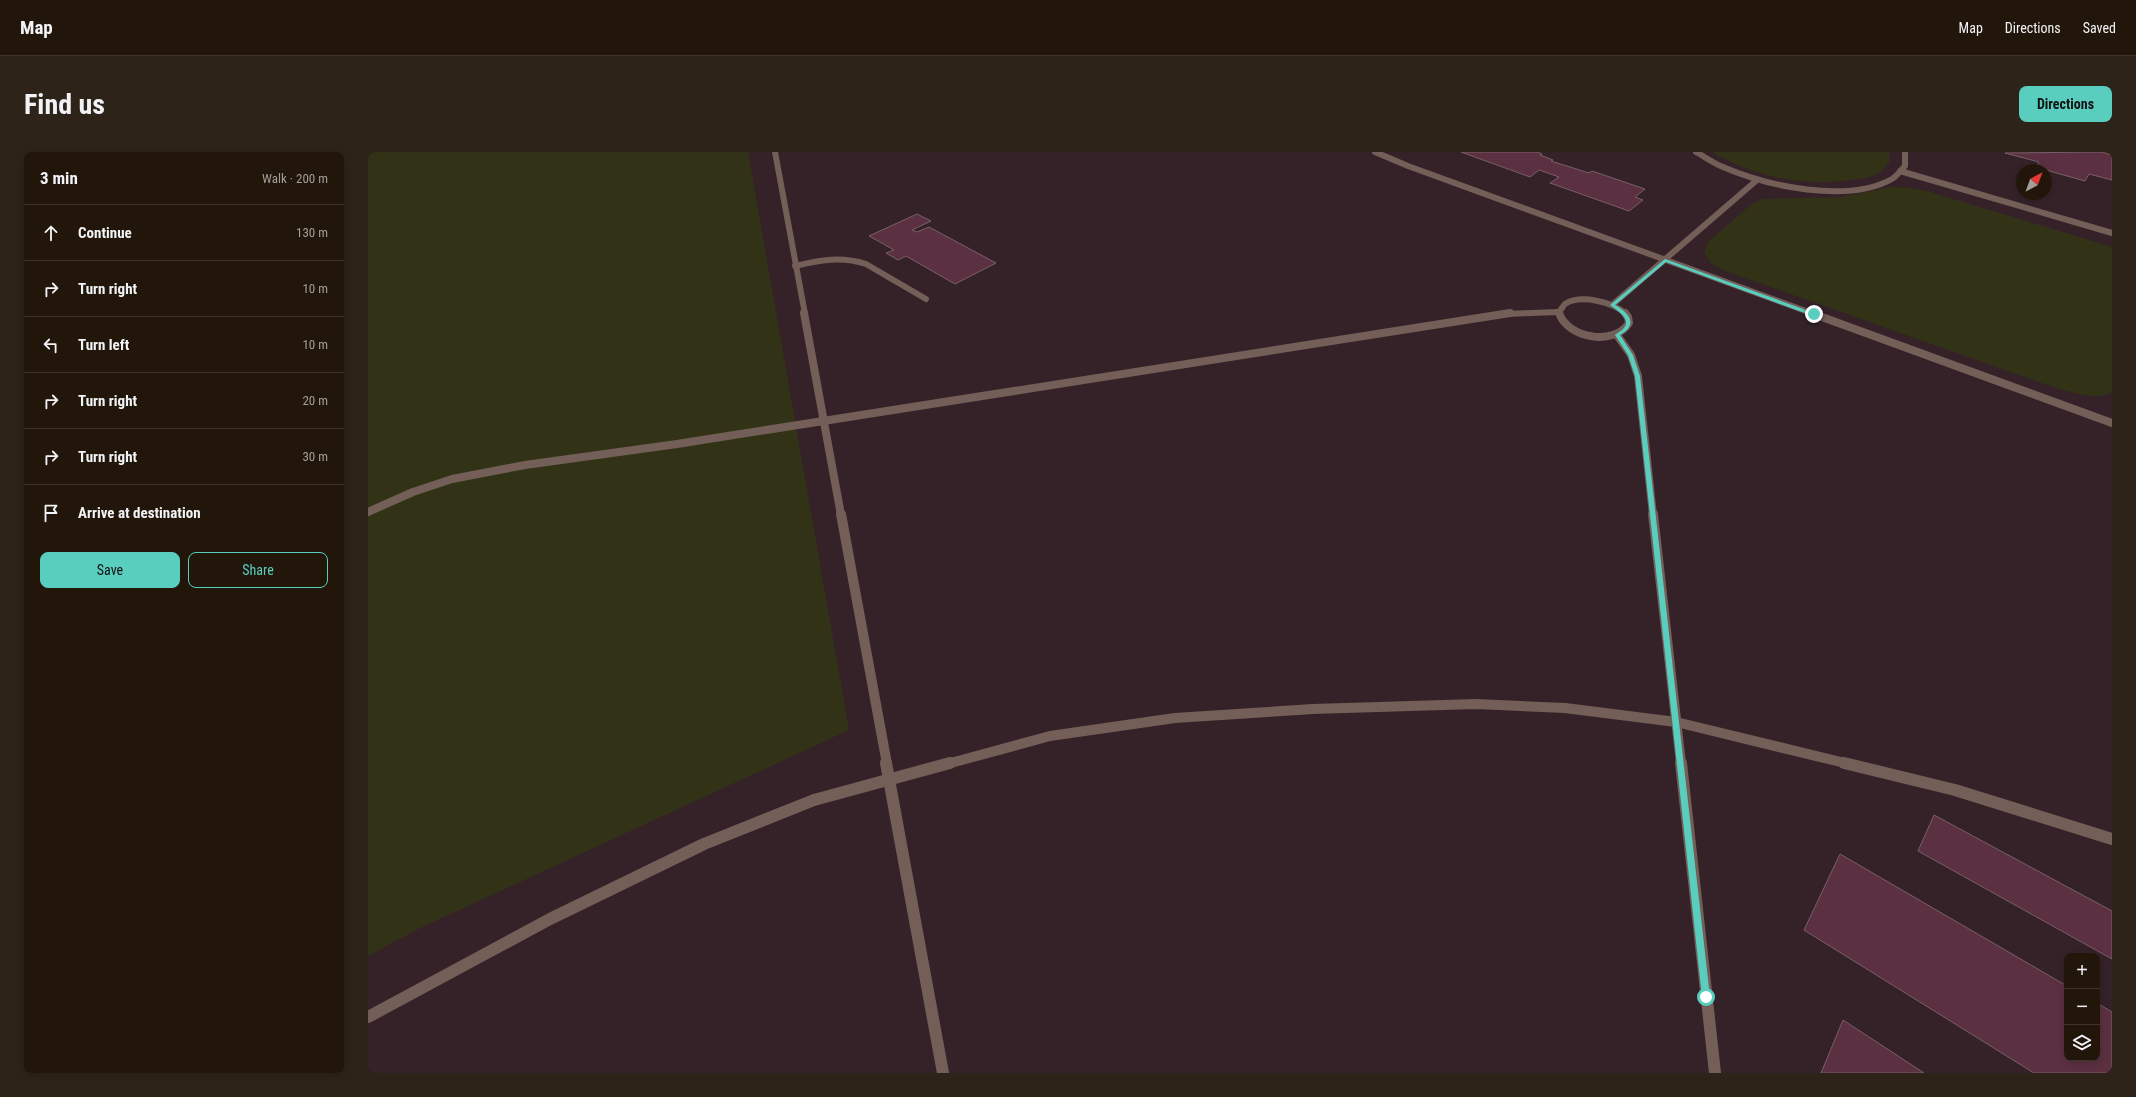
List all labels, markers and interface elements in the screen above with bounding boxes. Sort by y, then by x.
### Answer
text: Map [20,16,53,39]
text: Map [1959,20,1983,36]
text: Directions [2005,20,2061,36]
text: Saved [2083,20,2116,36]
button: Directions [2019,86,2112,122]
text: Find us [24,88,105,121]
north arrow [2016,164,2052,200]
text: 3 min [40,168,78,188]
text: Walk · 200 m [262,171,328,186]
icon: ahead [40,222,62,244]
text: Continue [78,224,132,242]
text: 130 m [296,225,328,240]
icon: right [40,278,62,300]
text: Turn right [78,280,137,298]
text: 10 m [302,281,328,296]
route end [1805,305,1823,323]
icon: left [40,334,62,356]
text: Turn left [78,336,129,354]
text: 10 m [302,337,328,352]
icon: right [40,390,62,412]
text: Turn right [78,392,137,410]
text: 20 m [302,393,328,408]
icon: right [40,446,62,468]
text: Turn right [78,448,137,466]
text: 30 m [302,449,328,464]
icon: arrive [40,502,62,524]
text: Arrive at destination [78,504,201,522]
button: Save [40,552,180,588]
button: Share [188,552,328,588]
map controls [2064,953,2100,1061]
button: + [2064,953,2100,989]
route start [1697,988,1715,1006]
button: − [2064,989,2100,1025]
button: layers [2064,1025,2100,1061]

